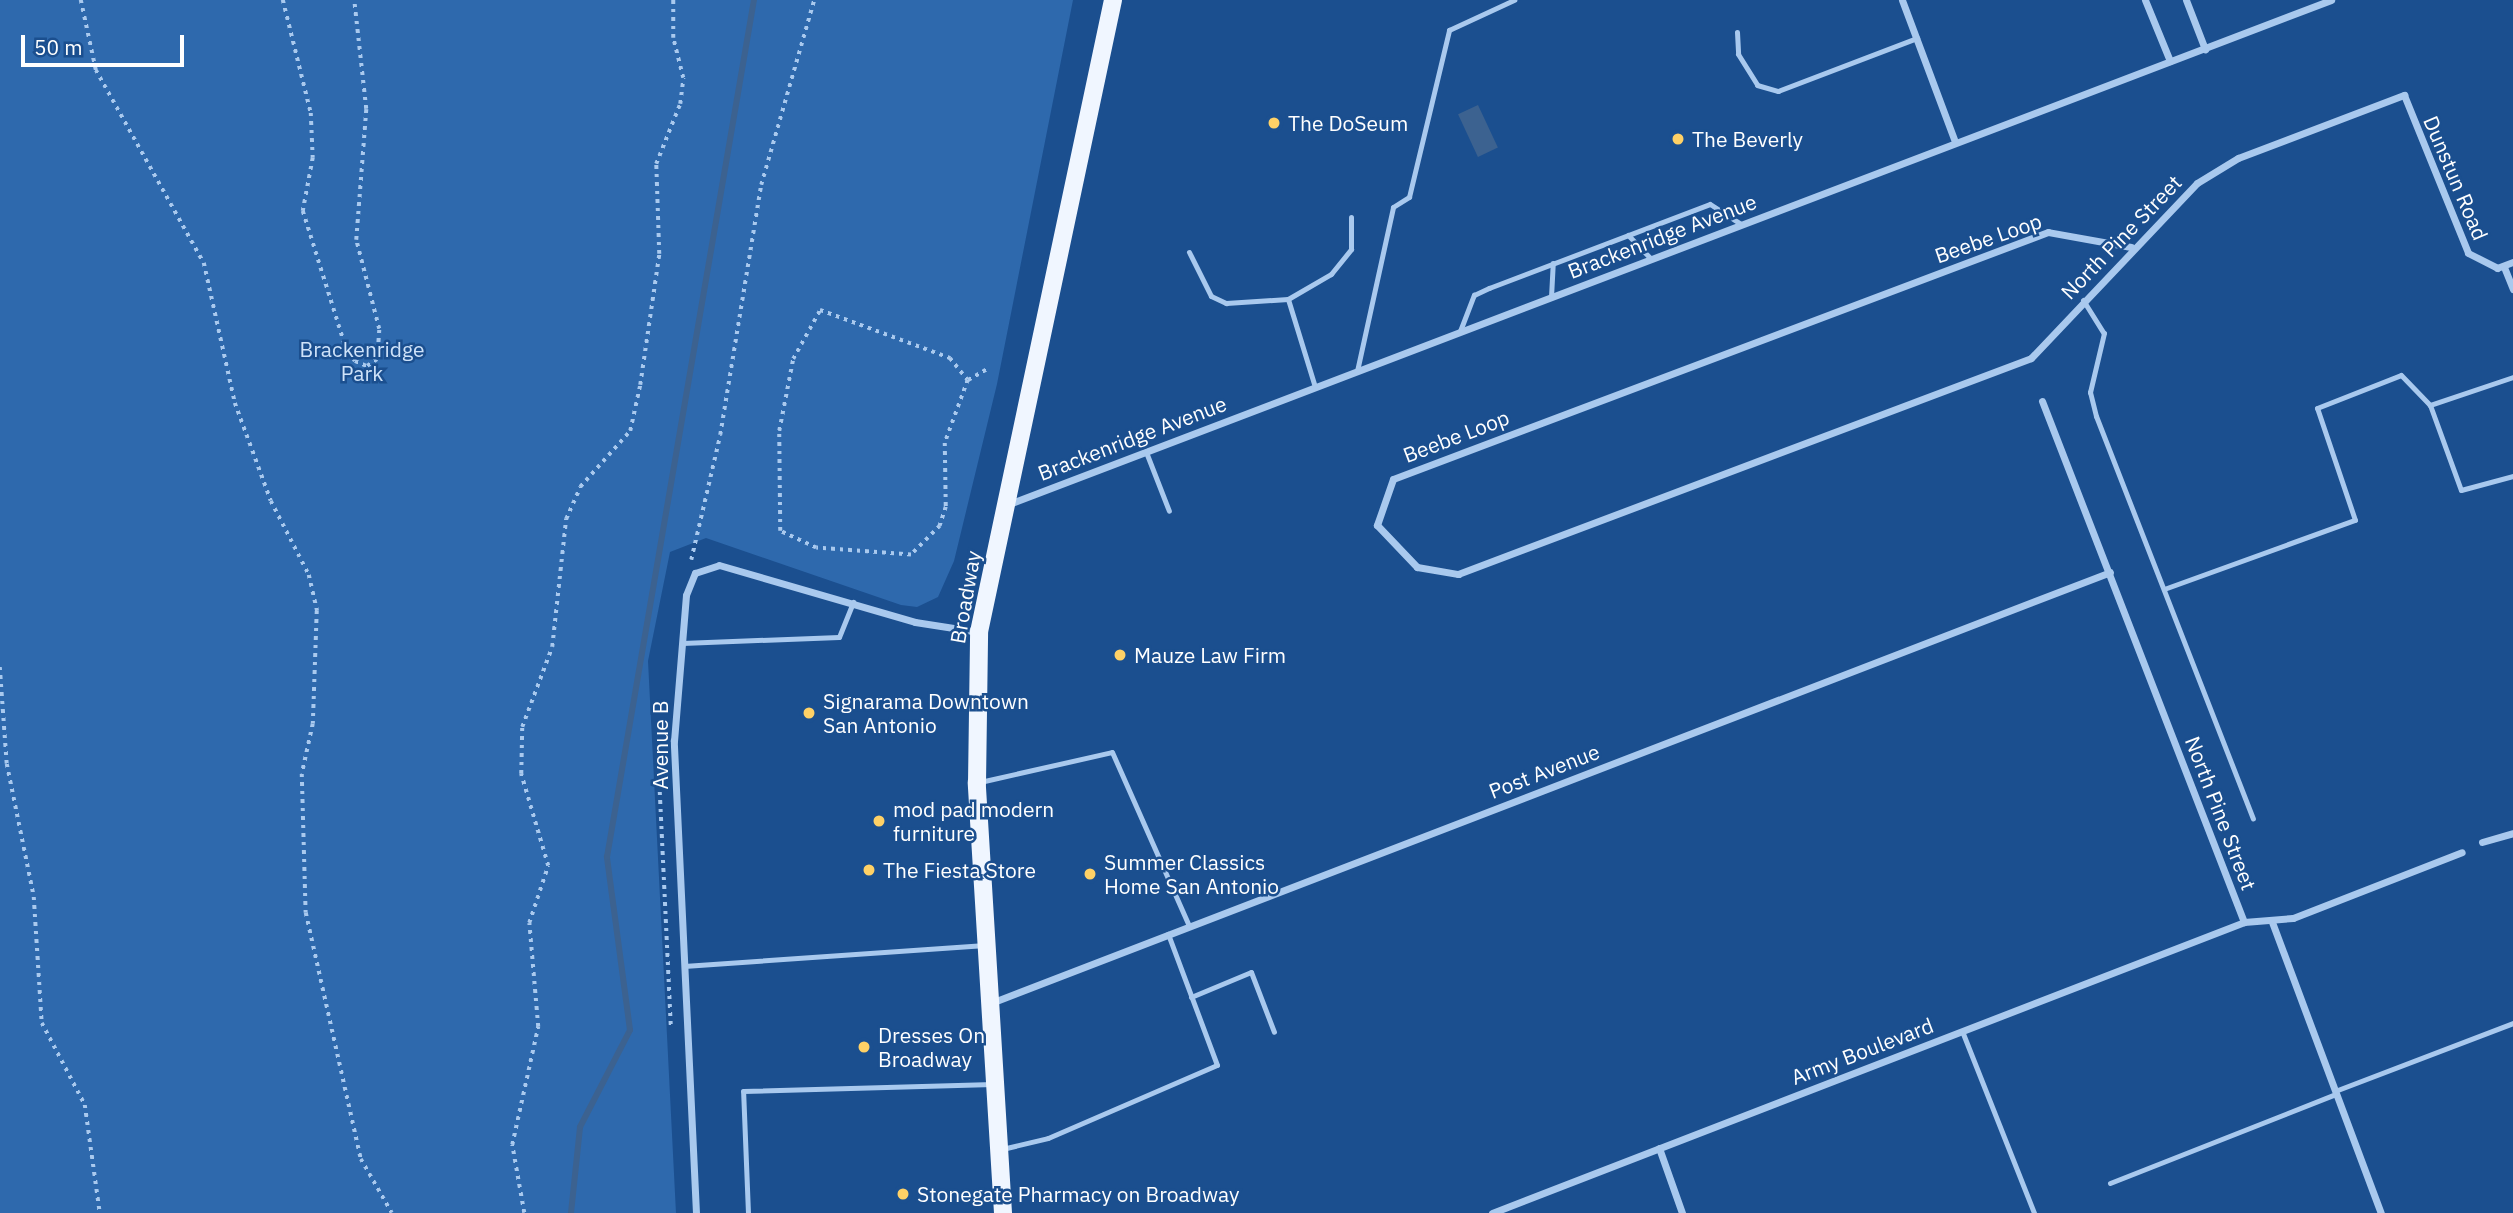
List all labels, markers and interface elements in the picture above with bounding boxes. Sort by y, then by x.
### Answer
scale bar [24,21,187,65]
text: 50 m [34,33,83,61]
place label: The DoSeum [1288,110,1408,136]
street label: Dunstun Road [2419,112,2493,244]
marker: The DoSeum [1266,115,1282,131]
place label: The Beverly [1692,126,1803,152]
marker: The Beverly [1670,131,1686,147]
street label: North Pine Street [2055,170,2187,304]
street label: Brackenridge Avenue [1564,188,1760,284]
street label: Beebe Loop [1931,208,2045,268]
park label: Brackenridge Park [300,336,424,386]
street label: Brackenridge Avenue [1034,390,1230,486]
street label: Beebe Loop [1399,404,1513,468]
street label: Broadway [944,549,986,645]
place label: Mauze Law Firm [1134,642,1286,668]
marker: Mauze Law Firm [1112,647,1128,663]
place label: Signarama Downtown San Antonio [823,688,1029,738]
street label: Avenue B [647,701,673,789]
marker: Signarama Downtown San Antonio [801,705,817,721]
street label: North Pine Street [2180,733,2262,893]
street label: Post Avenue [1485,738,1603,804]
place label: mod pad modern furniture [893,796,1054,846]
marker: mod pad modern furniture [871,813,887,829]
place label: Summer Classics Home San Antonio [1104,849,1279,899]
place label: The Fiesta Store [883,857,1036,883]
marker: The Fiesta Store [861,862,877,878]
marker: Summer Classics Home San Antonio [1082,866,1098,882]
street label: Army Boulevard [1787,1012,1937,1090]
place label: Dresses On Broadway [878,1022,985,1072]
marker: Dresses On Broadway [856,1039,872,1055]
place label: Stonegate Pharmacy on Broadway [917,1181,1239,1207]
marker: Stonegate Pharmacy on Broadway [895,1186,911,1202]

